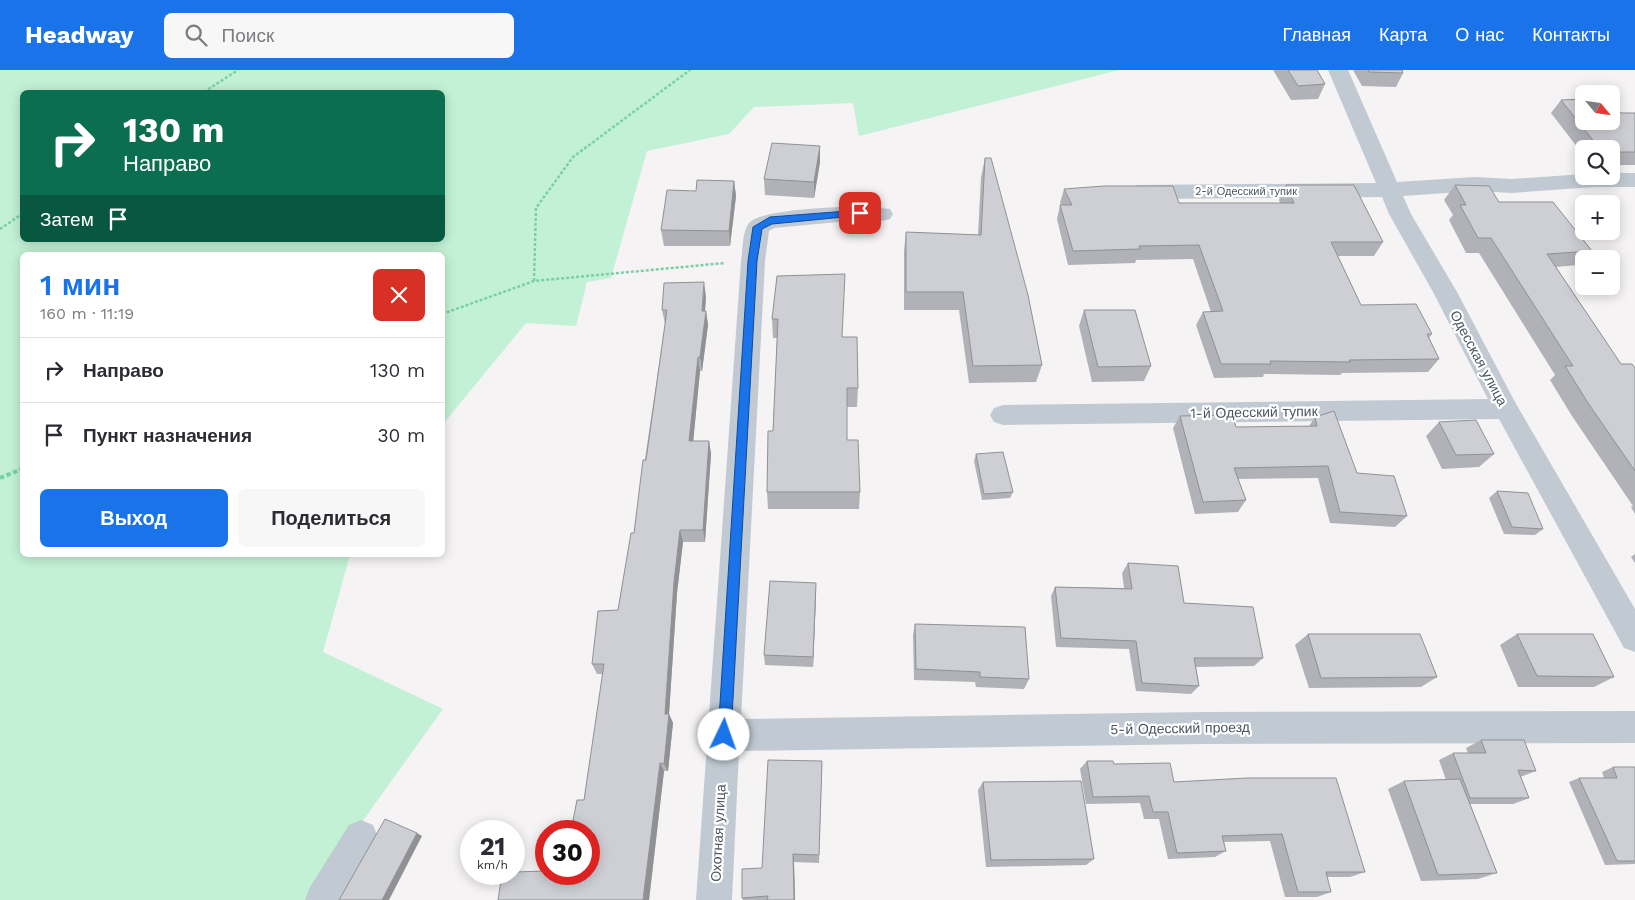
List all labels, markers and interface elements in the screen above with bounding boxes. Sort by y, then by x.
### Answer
search box [164,13,514,58]
text: Headway [25,21,134,49]
icon: search [182,21,210,49]
text: Поиск [222,24,274,47]
text: Главная [1282,24,1351,45]
text: Карта [1379,24,1427,45]
text: О нас [1455,24,1504,45]
text: Контакты [1532,24,1610,45]
north arrow [1575,85,1620,130]
map controls [1575,85,1620,295]
text: 130 m [123,109,224,151]
icon: right [40,110,105,175]
button: search [1575,140,1620,185]
text: Направо [123,151,211,176]
street label: 2-й Одесский тупик [1195,185,1297,198]
pin [839,192,881,234]
button: + [1575,195,1620,240]
icon: arrive [846,199,874,227]
icon: arrive [104,205,132,233]
text: Затем [40,208,94,231]
button: − [1575,250,1620,295]
text: 1 мин [40,267,120,302]
button: close [373,269,425,321]
text: 160 m · 11:19 [40,304,134,323]
street label: Одесская улица [1447,308,1511,409]
icon: right [40,356,68,384]
text: Направо [83,359,164,382]
text: 130 m [370,359,425,382]
street label: 1-й Одесский тупик [1190,403,1319,421]
icon: arrive [40,421,68,449]
text: Пункт назначения [83,424,252,447]
text: 30 m [378,424,425,447]
button: Выход [40,489,228,547]
button: Поделиться [238,489,425,547]
position arrow [697,708,749,760]
street label: 5-й Одесский проезд [1110,719,1250,737]
street label: Охотная улица [707,784,729,882]
speed limit sign: 30 [535,820,600,885]
text: 21 [480,832,505,861]
text: km/h [477,858,508,872]

